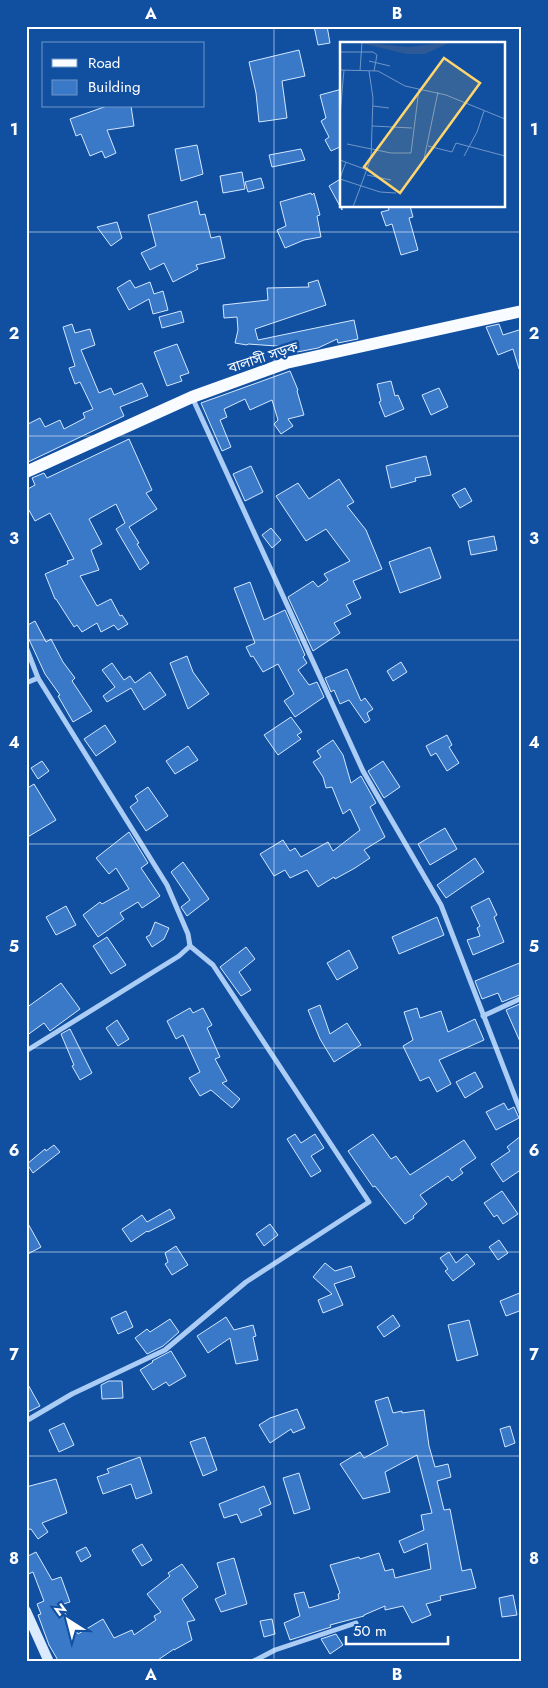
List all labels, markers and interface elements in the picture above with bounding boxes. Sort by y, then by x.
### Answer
text: A [144,2,157,25]
text: B [392,2,402,25]
legend [42,42,205,108]
inset map [340,42,506,208]
text: Road [88,52,120,74]
text: Building [88,76,140,98]
text: 1 [10,118,18,141]
text: 1 [530,118,538,141]
text: 2 [9,322,19,345]
text: 2 [529,322,539,345]
street label: বালাসী সড়ক [224,336,301,378]
text: 3 [9,527,19,550]
text: 3 [529,527,539,550]
text: 4 [8,731,20,754]
text: 4 [528,731,540,754]
text: 5 [9,935,19,958]
text: 5 [529,935,539,958]
text: 6 [9,1139,19,1162]
text: 6 [529,1139,539,1162]
text: 7 [9,1343,19,1366]
text: 7 [529,1343,539,1366]
text: 8 [9,1547,19,1570]
text: 8 [529,1547,539,1570]
north arrow [42,1596,92,1646]
text: N [50,1598,71,1621]
scale bar [346,1613,448,1645]
text: 50 m [353,1620,387,1642]
text: A [144,1663,157,1686]
text: B [392,1663,402,1686]

